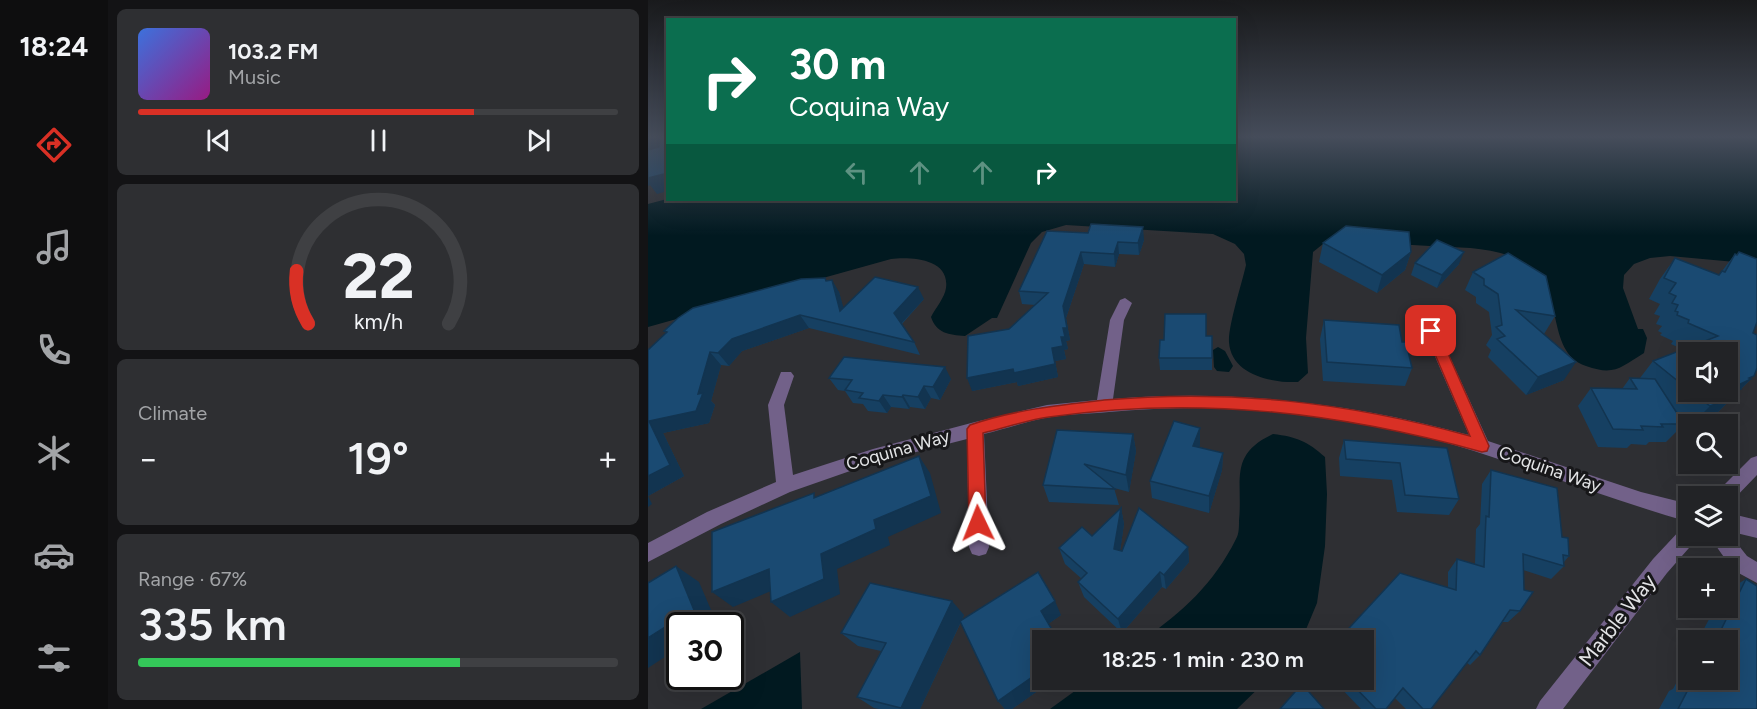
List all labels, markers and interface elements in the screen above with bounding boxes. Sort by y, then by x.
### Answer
text: 18:24 [20,30,88,63]
text: 103.2 FM [228,38,318,65]
text: 30 m [789,39,886,90]
icon: right [690,42,768,120]
text: Music [228,65,281,89]
text: Coquina Way [789,90,949,123]
icon: directions [33,124,75,166]
icon: previous [202,124,235,157]
icon: pause [362,124,395,157]
icon: next [522,124,555,157]
icon: left [840,156,873,189]
icon: ahead [903,156,936,189]
icon: ahead [966,156,999,189]
icon: right [1029,156,1062,189]
icon: music [33,226,75,268]
text: 22 [342,239,414,314]
pin [1405,305,1456,356]
text: km/h [354,309,402,334]
icon: arrive [1414,314,1447,347]
icon: phone [33,329,75,371]
map controls [1678,342,1738,690]
button: sound [1678,342,1738,402]
text: Climate [138,401,207,425]
button: search [1678,414,1738,474]
street label: Coquina Way [844,425,953,475]
text: 19° [347,431,409,485]
icon: climate [33,432,75,474]
text: − [138,439,159,478]
text: + [597,439,618,478]
street label: Coquina Way [1496,441,1605,497]
button: layers [1678,486,1738,546]
position arrow [946,491,1010,555]
icon: car [33,534,75,576]
button: + [1678,558,1738,618]
text: Range · 67% [138,567,247,591]
street label: Marble Way [1573,569,1661,671]
text: 335 km [138,597,287,651]
speed limit sign: 30 [666,612,744,690]
button: − [1678,630,1738,690]
icon: filters [33,637,75,679]
text: 18:25 · 1 min · 230 m [1102,646,1304,673]

